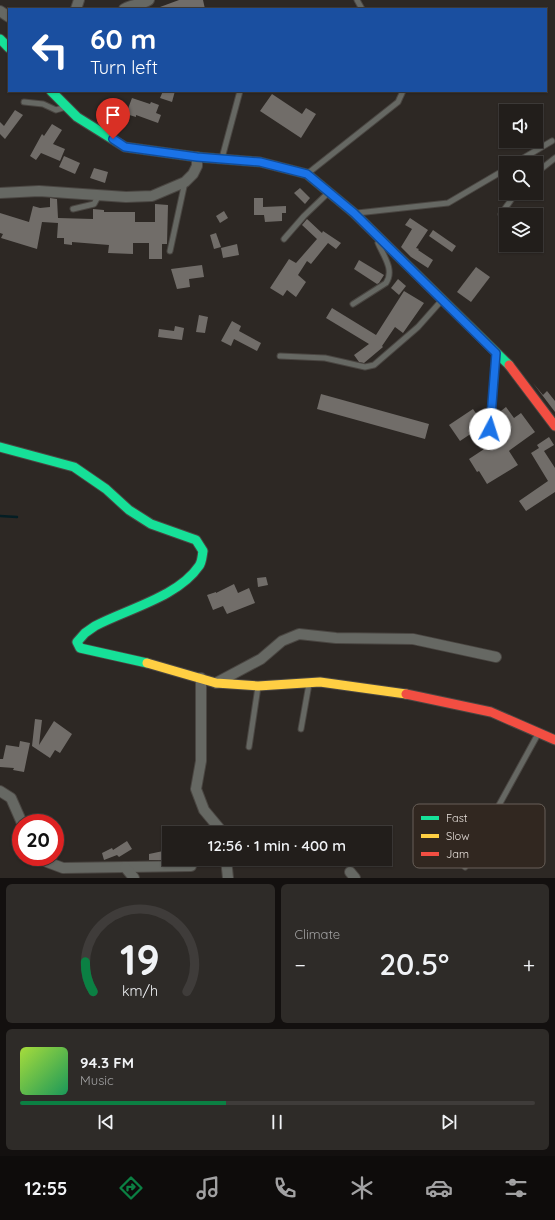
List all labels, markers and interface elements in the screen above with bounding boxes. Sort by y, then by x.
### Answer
text: 60 m [90,21,156,56]
icon: left [24,24,76,76]
text: Turn left [90,56,158,79]
pin [96,98,130,139]
icon: arrive [102,104,124,126]
map controls [499,104,543,252]
button: sound [499,104,543,148]
button: search [499,156,543,200]
button: layers [499,208,543,252]
position arrow [469,408,511,450]
legend [413,804,545,868]
text: Fast [446,811,468,825]
speed limit sign: 20 [12,814,64,866]
text: Slow [446,829,470,843]
text: 12:56 · 1 min · 400 m [208,836,346,855]
text: Jam [446,847,469,861]
text: Climate [295,926,340,942]
text: 19 [120,932,160,984]
text: 20.5° [379,945,449,983]
text: − [295,951,306,979]
text: + [523,951,535,979]
text: km/h [122,981,158,999]
text: 94.3 FM [80,1053,134,1072]
text: Music [80,1072,114,1088]
icon: previous [95,1111,117,1133]
icon: pause [266,1111,288,1133]
icon: next [438,1111,460,1133]
icon: directions [117,1174,145,1202]
icon: music [194,1174,222,1202]
icon: phone [271,1174,299,1202]
icon: climate [348,1174,376,1202]
icon: car [425,1174,453,1202]
icon: filters [502,1174,530,1202]
text: 12:55 [25,1177,67,1200]

